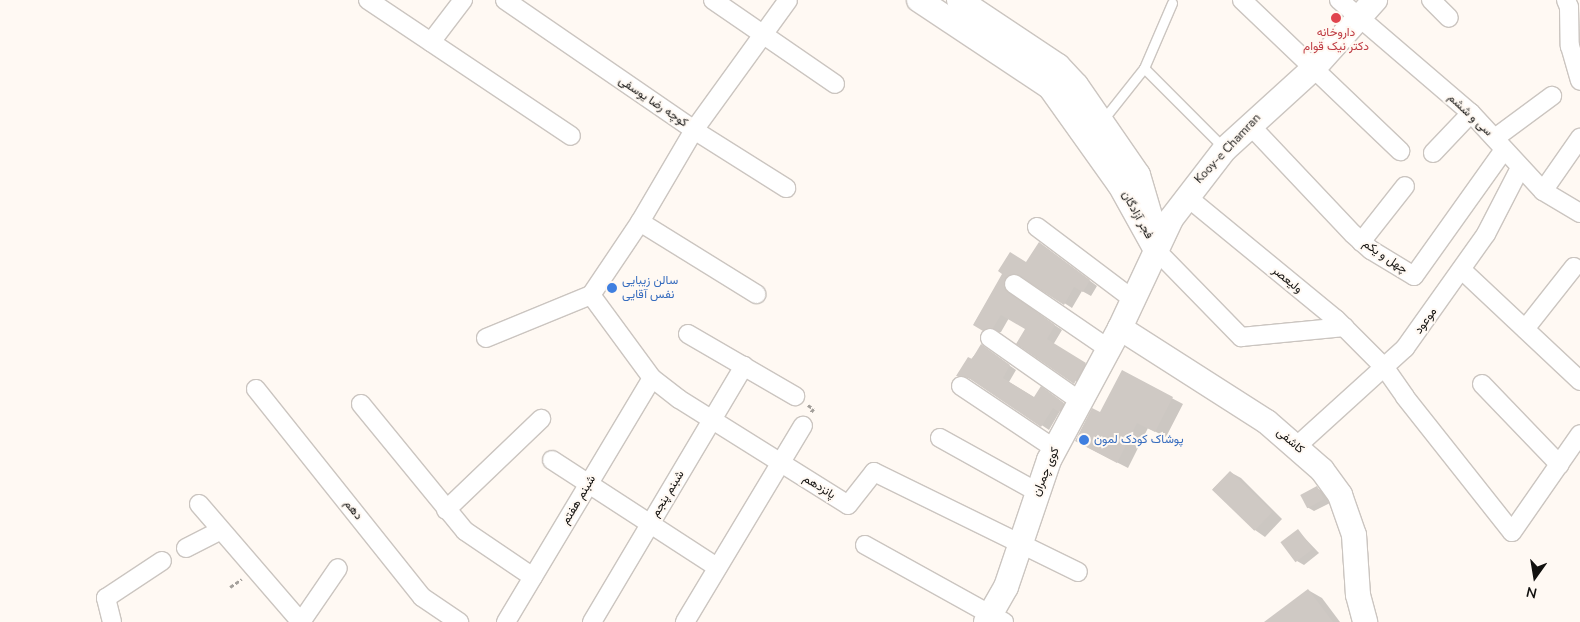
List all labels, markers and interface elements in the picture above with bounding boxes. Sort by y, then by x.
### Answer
marker: داروخانه دکتر نیک قوام [1330,12,1342,24]
place label: داروخانه دکتر نیک قوام [1303,26,1369,54]
street label: کوچه رضا یوسفی [616,74,690,130]
street label: سی و ششم [1445,91,1495,139]
street label: Kooy-e Chamran [1192,111,1264,187]
street label: فجر آزادگان [1118,189,1156,241]
street label: چهل و یکم [1360,237,1410,277]
street label: ولیعصر [1269,263,1305,297]
place label: سالن زیبایی نفس آقایی [622,274,678,302]
marker: سالن زیبایی نفس آقایی [606,282,618,294]
street label: موعود [1412,305,1440,337]
street label: کاشفی [1273,425,1307,457]
place label: پوشاک کودک لمون [1094,433,1184,447]
marker: پوشاک کودک لمون [1078,434,1090,446]
street label: کوی چمران [1029,445,1063,499]
street label: شبنم پنجم [648,468,688,520]
street label: پانزدهم [800,471,838,503]
street label: شبنم هفتم [559,473,599,527]
street label: دهم [341,497,365,523]
north arrow [1510,552,1560,602]
text: N [1524,582,1539,603]

